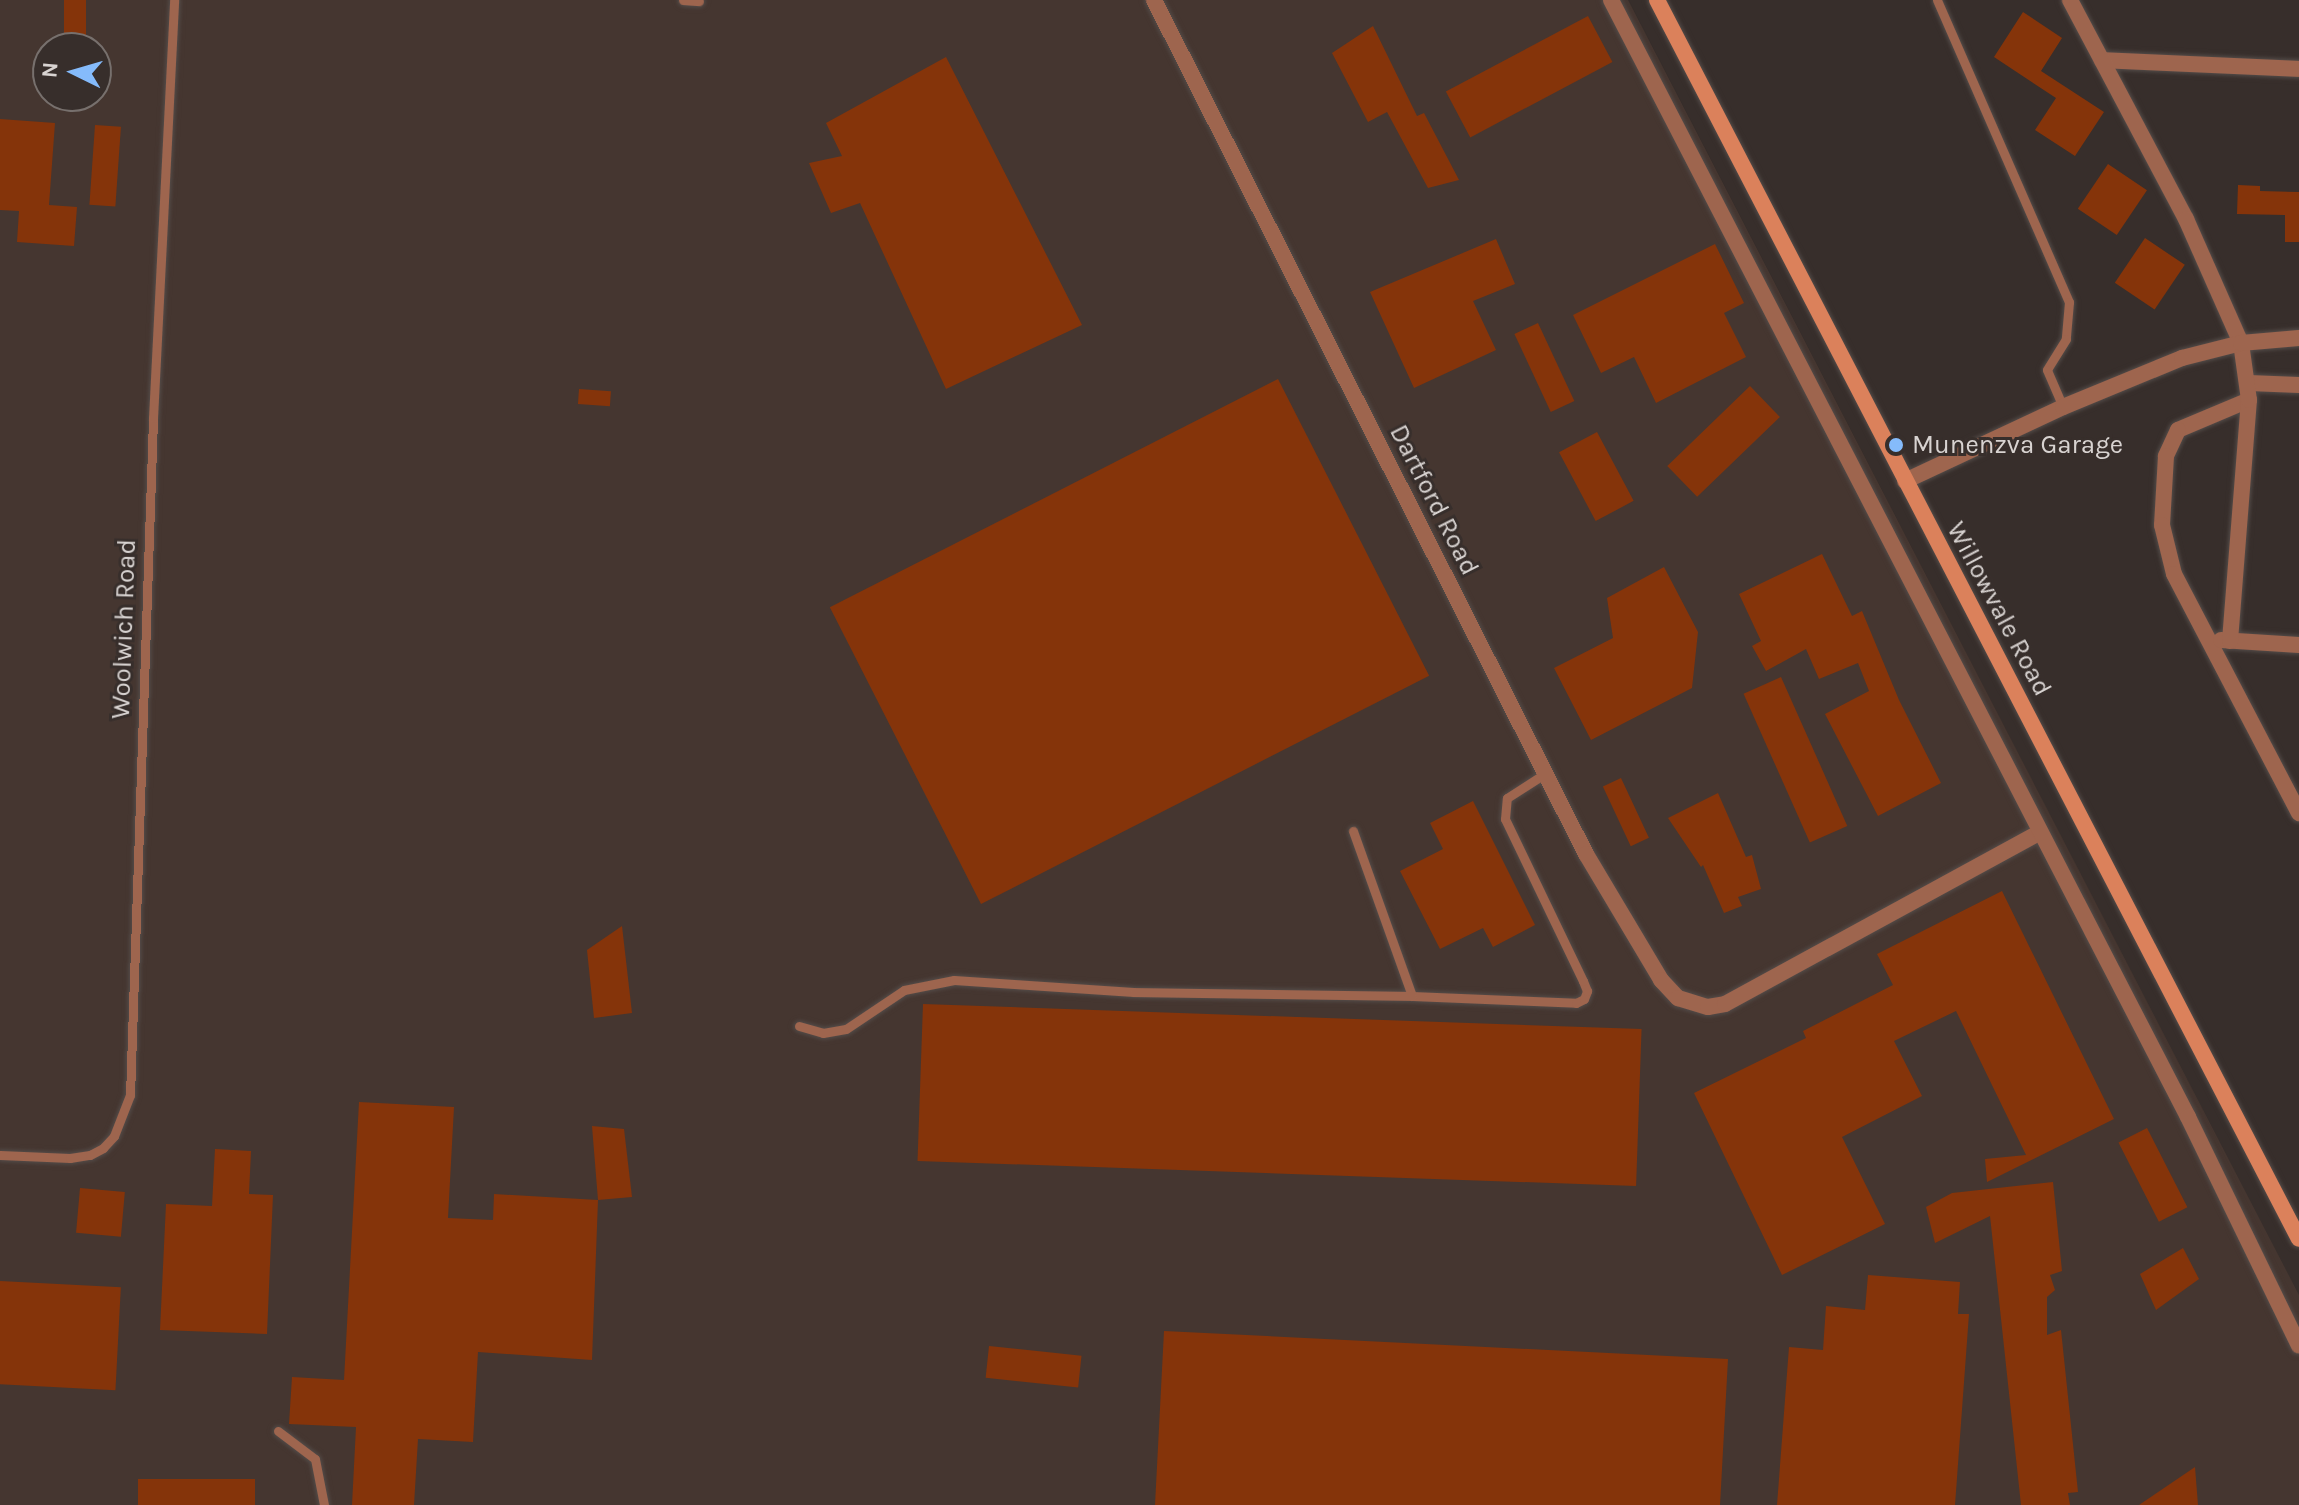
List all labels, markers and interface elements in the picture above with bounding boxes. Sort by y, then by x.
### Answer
north arrow [32,32,112,112]
text: N [36,61,64,79]
street label: Dartford Road [1383,420,1485,580]
place label: Munenzva Garage [1912,429,2123,461]
marker: Munenzva Garage [1887,436,1905,454]
street label: Willowvale Road [1940,517,2058,701]
street label: Woolwich Road [105,539,143,719]

